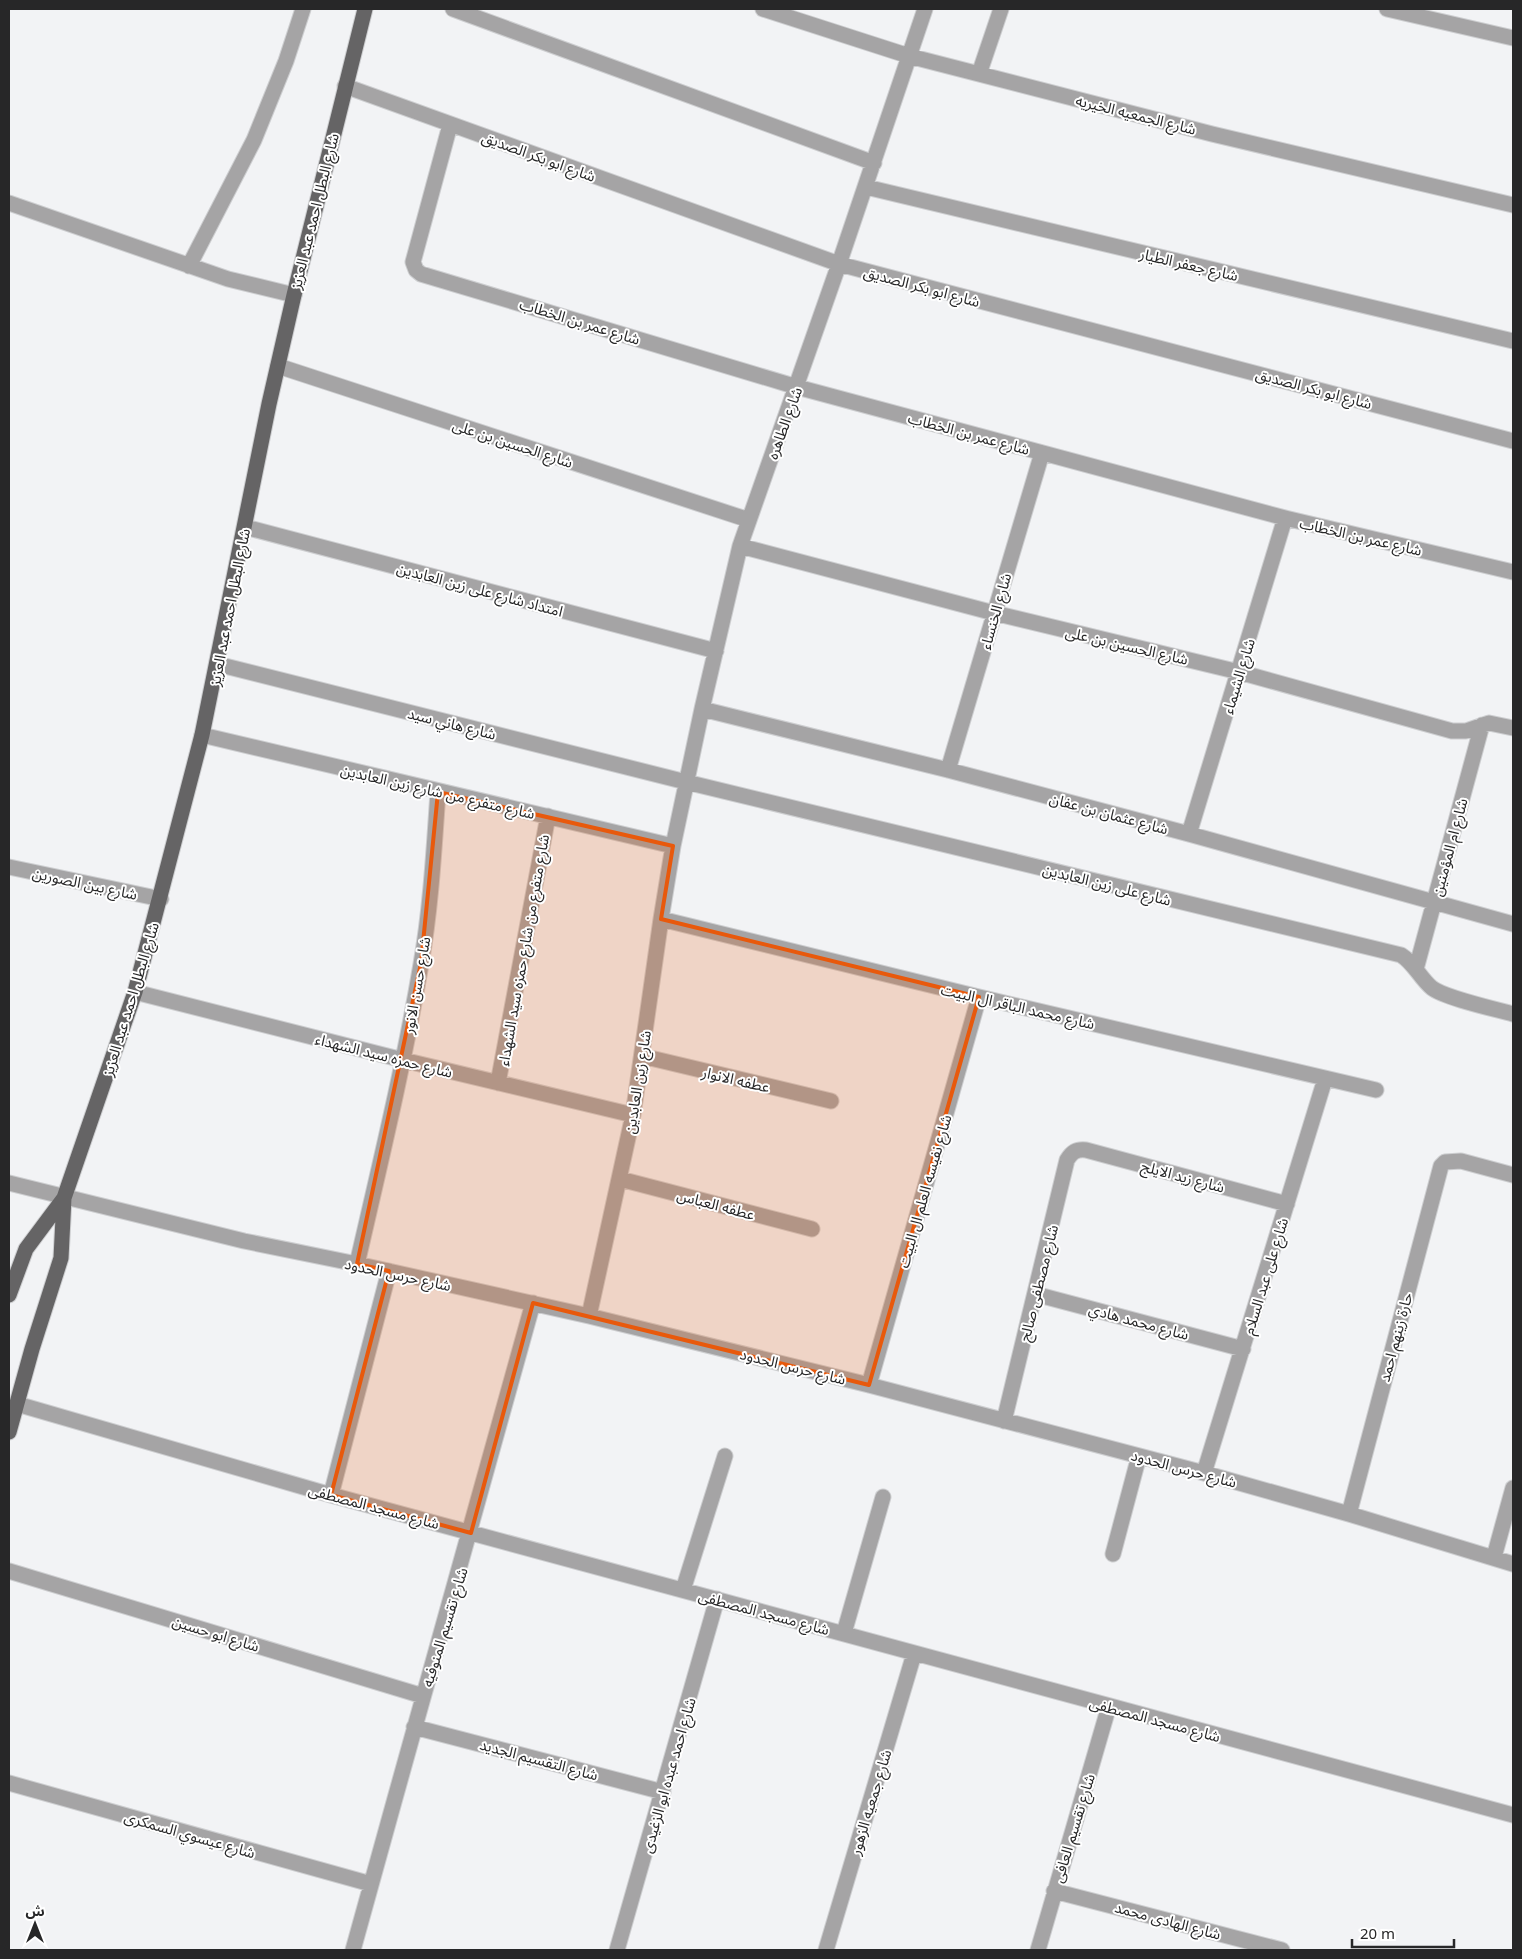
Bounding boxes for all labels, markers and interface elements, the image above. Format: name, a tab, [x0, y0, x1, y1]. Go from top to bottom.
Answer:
street label: شارع الجمعيه الخيريه	[1073, 89, 1198, 142]
street label: شارع ابو بكر الصديق	[478, 126, 599, 189]
street label: شارع البطل احمد عبد العزيز	[285, 131, 346, 293]
street label: شارع جعفر الطيار	[1136, 243, 1241, 288]
street label: شارع ابو بكر الصديق	[861, 261, 983, 314]
street label: شارع عمر بن الخطاب	[516, 293, 643, 352]
street label: شارع ابو بكر الصديق	[1253, 363, 1375, 416]
street label: شارع الطاهره	[762, 384, 809, 463]
street label: شارع عمر بن الخطاب	[905, 407, 1032, 462]
street label: شارع الحسين بن على	[449, 414, 576, 475]
street label: شارع عمر بن الخطاب	[1297, 512, 1424, 563]
street label: شارع البطل احمد عبد العزيز	[204, 526, 257, 689]
street label: امتداد شارع على زين العابدين	[394, 557, 565, 624]
street label: شارع الخنساء	[975, 570, 1018, 652]
street label: شارع الحسين بن على	[1063, 621, 1191, 672]
street label: شارع الشيماء	[1217, 635, 1262, 717]
street label: شارع هاني سيد	[405, 702, 499, 747]
street label: شارع متفرع من شارع زين العابدين	[338, 759, 537, 826]
street label: شارع عثمان بن عفان	[1047, 788, 1171, 841]
street label: شارع ام المؤمنين	[1426, 796, 1475, 899]
street label: شارع متفرع من شارع حمزه سيد الشهداء	[493, 832, 556, 1068]
street label: شارع على زين العابدين	[1040, 858, 1173, 913]
street label: شارع بين الصورين	[30, 862, 140, 907]
street label: شارع البطل احمد عبد العزيز	[97, 919, 166, 1080]
street label: شارع حسن الانور	[397, 935, 437, 1037]
street label: شارع محمد الباقر ال البيت	[939, 979, 1097, 1036]
street label: شارع حمزه سيد الشهداء	[313, 1028, 455, 1085]
street label: شارع زين العابدين	[619, 1029, 658, 1136]
street label: عطفه الانوار	[699, 1061, 772, 1097]
street label: شارع نفيسه العلم ال البيت	[893, 1112, 958, 1271]
street label: شارع زيد الايلج	[1138, 1155, 1227, 1200]
street label: عطفه العباس	[675, 1184, 758, 1224]
street label: شارع على عبد السلام	[1238, 1215, 1295, 1338]
street label: شارع مصطفى صالح	[1014, 1222, 1065, 1344]
street label: شارع حرس الحدود	[342, 1253, 453, 1298]
street label: حارة زينهم احمد	[1373, 1290, 1419, 1384]
street label: شارع محمد هادي	[1086, 1298, 1191, 1347]
street label: شارع حرس الحدود	[737, 1343, 848, 1392]
street label: شارع حرس الحدود	[1128, 1444, 1239, 1495]
street label: شارع مسجد المصطفى	[306, 1479, 442, 1536]
street label: شارع تقسيم المنوفيه	[416, 1565, 475, 1690]
street label: شارع مسجد المصطفى	[696, 1585, 832, 1642]
street label: شارع ابو حسين	[169, 1610, 262, 1659]
street label: شارع مسجد المصطفى	[1087, 1692, 1223, 1749]
street label: شارع احمد عبده ابو الزغيدى	[636, 1695, 703, 1856]
street label: شارع التقسيم الجديد	[477, 1734, 601, 1787]
street label: شارع جمعيه الزهور	[844, 1747, 898, 1859]
street label: شارع تقسيم العافى	[1047, 1771, 1102, 1886]
street label: شارع عيسوي السمكرى	[121, 1806, 258, 1865]
street label: شارع الهادى محمد	[1112, 1896, 1224, 1947]
north arrow	[10, 1899, 60, 1949]
text: ش	[25, 1901, 45, 1920]
scale bar	[1352, 1916, 1454, 1948]
text: 20 m	[1360, 1923, 1395, 1943]

